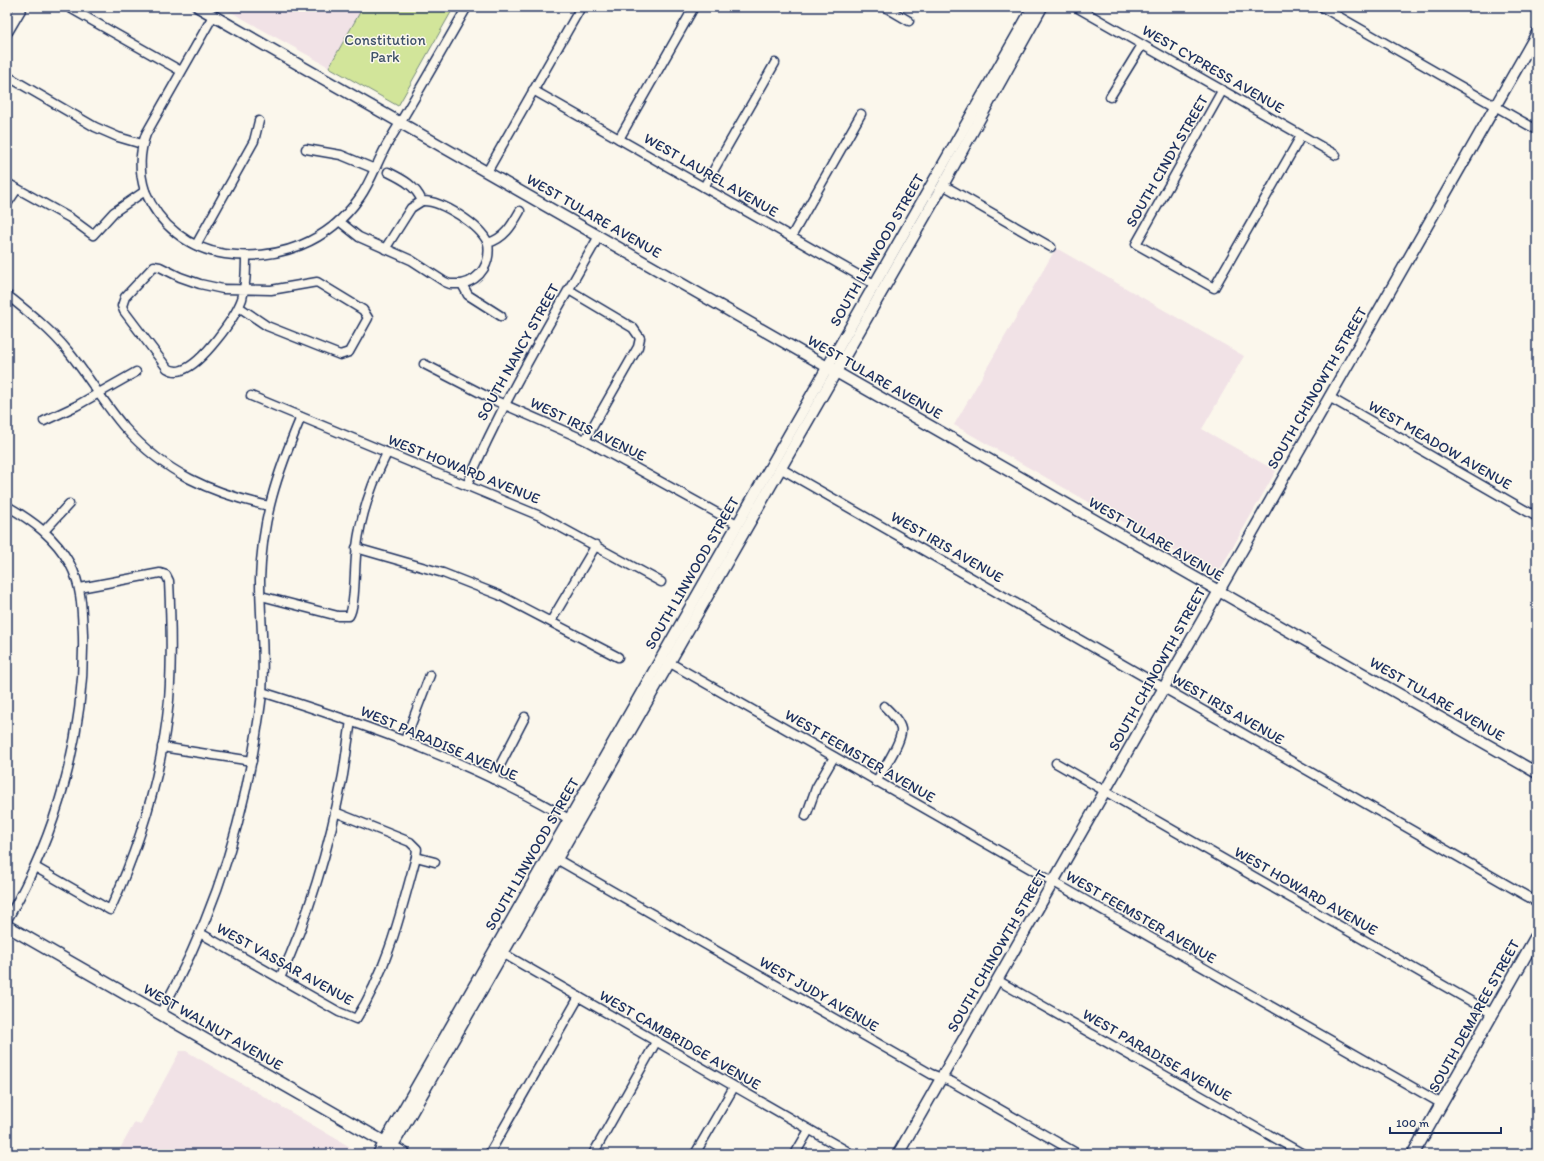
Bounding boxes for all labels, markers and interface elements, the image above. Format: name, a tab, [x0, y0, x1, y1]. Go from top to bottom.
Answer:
street label: WEST CYPRESS AVENUE	[1139, 21, 1287, 117]
park label: Constitution Park	[344, 31, 426, 66]
street label: SOUTH CINDY STREET	[1122, 91, 1212, 230]
street label: WEST LAUREL AVENUE	[641, 129, 781, 221]
street label: WEST TULARE AVENUE	[523, 170, 665, 262]
street label: SOUTH LINWOOD STREET	[826, 170, 928, 330]
street label: SOUTH NANCY STREET	[473, 280, 563, 424]
street label: SOUTH CHINOWTH STREET	[1263, 303, 1371, 472]
street label: WEST TULARE AVENUE	[804, 331, 946, 423]
street label: WEST IRIS AVENUE	[527, 393, 649, 465]
street label: WEST MEADOW AVENUE	[1365, 396, 1515, 494]
street label: WEST HOWARD AVENUE	[385, 430, 543, 508]
street label: SOUTH LINWOOD STREET	[641, 493, 743, 653]
street label: WEST TULARE AVENUE	[1085, 493, 1227, 585]
street label: WEST IRIS AVENUE	[888, 507, 1006, 587]
street label: SOUTH CHINOWTH STREET	[1105, 584, 1210, 754]
street label: WEST TULARE AVENUE	[1366, 653, 1508, 745]
street label: WEST IRIS AVENUE	[1169, 669, 1287, 749]
street label: WEST PARADISE AVENUE	[358, 702, 520, 784]
street label: WEST FEEMSTER AVENUE	[782, 705, 938, 807]
street label: SOUTH LINWOOD STREET	[481, 774, 583, 934]
street label: WEST HOWARD AVENUE	[1231, 843, 1381, 939]
street label: SOUTH CHINOWTH STREET	[943, 866, 1051, 1035]
street label: WEST FEEMSTER AVENUE	[1063, 866, 1219, 968]
street label: WEST VASSAR AVENUE	[213, 919, 357, 1009]
street label: SOUTH DEMAREE STREET	[1424, 936, 1524, 1096]
street label: WEST JUDY AVENUE	[756, 952, 882, 1036]
street label: WEST WALNUT AVENUE	[140, 980, 286, 1074]
street label: WEST CAMBRIDGE AVENUE	[596, 986, 764, 1094]
street label: WEST PARADISE AVENUE	[1079, 1005, 1235, 1105]
scale bar	[1390, 1109, 1501, 1135]
text: 100 m	[1396, 1116, 1429, 1130]

